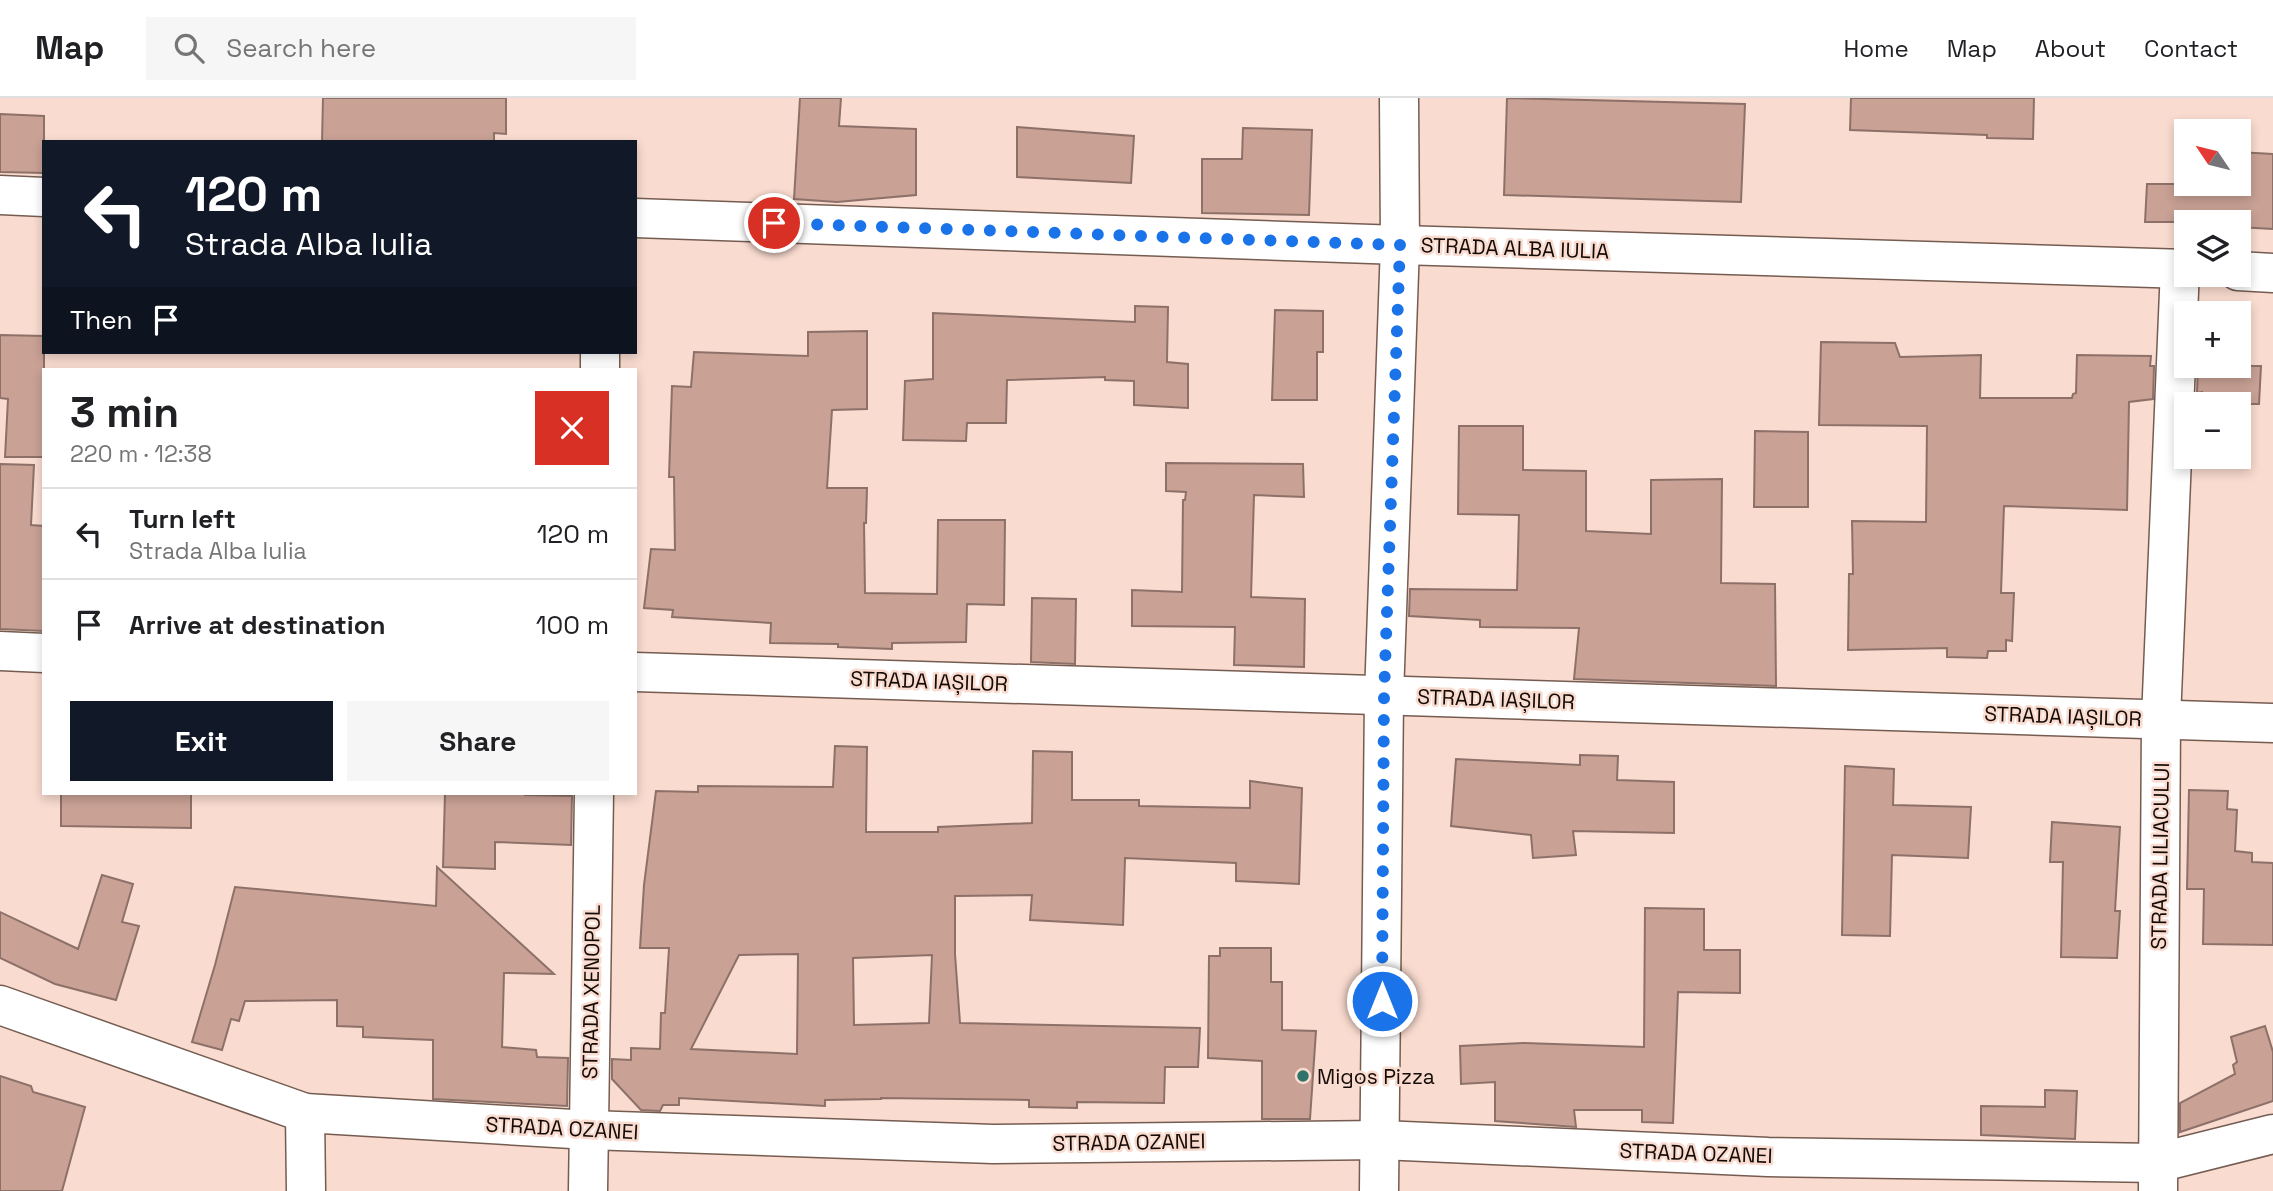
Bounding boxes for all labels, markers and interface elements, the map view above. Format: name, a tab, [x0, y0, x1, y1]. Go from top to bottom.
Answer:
search box	[146, 17, 636, 80]
text: Map	[35, 27, 104, 69]
icon: search	[170, 29, 208, 67]
text: Search here	[226, 31, 376, 65]
text: Home	[1843, 33, 1909, 64]
text: Map	[1947, 33, 1997, 64]
text: About	[2035, 33, 2106, 64]
text: Contact	[2144, 33, 2238, 64]
north arrow	[2174, 119, 2250, 196]
map controls	[2174, 119, 2251, 469]
text: 120 m	[185, 163, 322, 225]
icon: left	[70, 168, 161, 259]
pin	[744, 193, 804, 253]
icon: arrive	[755, 204, 793, 242]
button: layers	[2174, 210, 2251, 287]
text: Strada Alba Iulia	[185, 224, 432, 264]
street label: STRADA ALBA IULIA	[1420, 231, 1610, 265]
icon: arrive	[147, 301, 185, 339]
button: +	[2174, 301, 2251, 378]
text: Then	[70, 303, 133, 337]
text: 3 min	[70, 386, 179, 439]
button: close	[535, 391, 609, 465]
button: −	[2174, 392, 2251, 469]
text: 220 m · 12:38	[70, 439, 212, 469]
text: Turn left	[129, 502, 236, 536]
icon: left	[70, 515, 108, 553]
text: 120 m	[537, 517, 609, 551]
text: Strada Alba Iulia	[129, 536, 307, 566]
icon: arrive	[70, 606, 108, 644]
text: Arrive at destination	[129, 608, 386, 642]
text: 100 m	[536, 608, 609, 642]
street label: STRADA IAȘILOR	[850, 665, 1008, 697]
street label: STRADA IAȘILOR	[1417, 683, 1575, 715]
street label: STRADA IAȘILOR	[1984, 700, 2142, 732]
button: Exit	[70, 701, 333, 781]
button: Share	[347, 701, 609, 781]
street label: STRADA LILIACULUI	[2145, 762, 2175, 950]
street label: STRADA XENOPOL	[576, 905, 606, 1079]
position arrow	[1345, 964, 1419, 1038]
place label: Migos Pizza	[1317, 1063, 1435, 1090]
marker: Migos Pizza	[1295, 1068, 1311, 1084]
street label: STRADA OZANEI	[485, 1111, 639, 1145]
street label: STRADA OZANEI	[1052, 1127, 1206, 1157]
street label: STRADA OZANEI	[1619, 1137, 1773, 1169]

